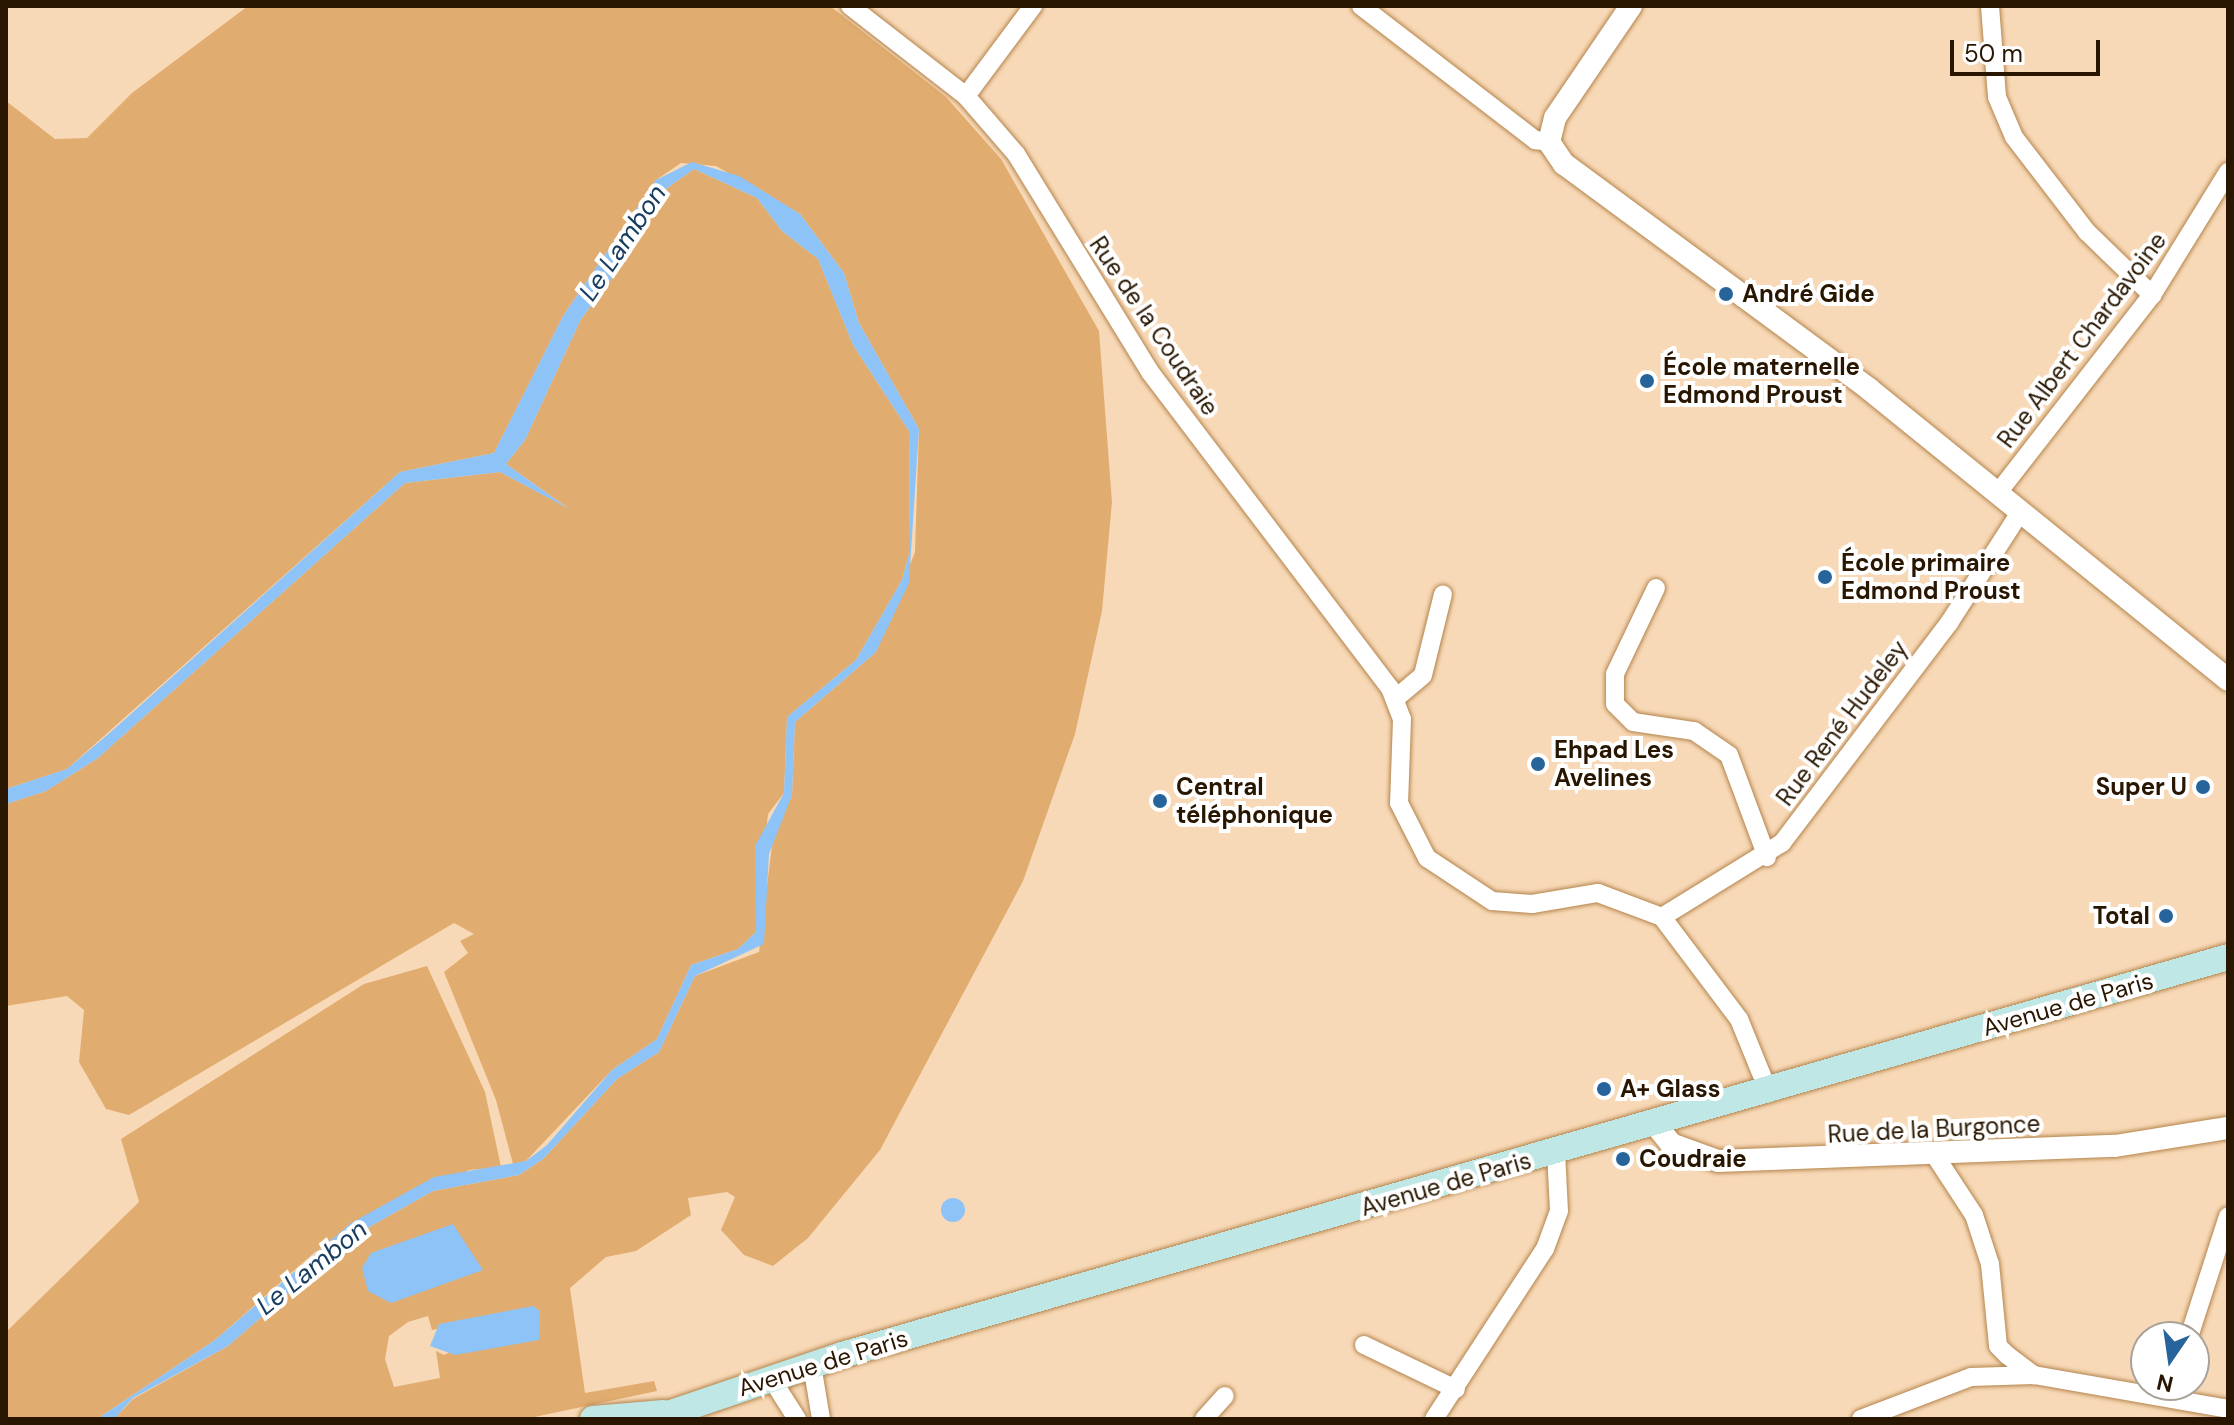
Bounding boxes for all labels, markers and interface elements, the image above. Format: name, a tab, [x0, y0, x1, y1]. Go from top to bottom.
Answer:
scale bar	[1954, 24, 2104, 74]
text: 50 m	[1964, 38, 2023, 69]
water label: Le Lambon	[573, 179, 673, 307]
street label: Rue Albert Chardavoine	[1992, 227, 2172, 453]
street label: Rue de la Coudraie	[1084, 231, 1224, 421]
place label: André Gide	[1742, 280, 1875, 308]
marker: André Gide	[1717, 285, 1735, 303]
place label: École maternelle Edmond Proust	[1663, 353, 1860, 409]
marker: École maternelle Edmond Proust	[1638, 372, 1656, 390]
place label: École primaire Edmond Proust	[1841, 549, 2021, 605]
marker: École primaire Edmond Proust	[1816, 568, 1834, 586]
street label: Rue René Hudeley	[1770, 635, 1914, 811]
place label: Ehpad Les Avelines	[1554, 736, 1674, 792]
marker: Ehpad Les Avelines	[1529, 755, 1547, 773]
place label: Central téléphonique	[1176, 773, 1333, 829]
place label: Super U	[2096, 773, 2187, 801]
marker: Super U	[2194, 778, 2212, 796]
marker: Central téléphonique	[1151, 792, 1169, 810]
place label: Total	[2093, 902, 2150, 930]
marker: Total	[2157, 907, 2175, 925]
street label: Avenue de Paris	[1979, 966, 2157, 1042]
place label: A+ Glass	[1620, 1075, 1721, 1103]
marker: A+ Glass	[1595, 1080, 1613, 1098]
street label: Rue de la Burgonce	[1827, 1109, 2041, 1149]
place label: Coudraie	[1639, 1145, 1747, 1173]
street label: Avenue de Paris	[1357, 1146, 1535, 1222]
marker: Coudraie	[1614, 1150, 1632, 1168]
water label: Le Lambon	[251, 1214, 373, 1322]
north arrow	[2130, 1321, 2210, 1401]
street label: Avenue de Paris	[735, 1323, 911, 1403]
text: N	[2154, 1367, 2176, 1399]

